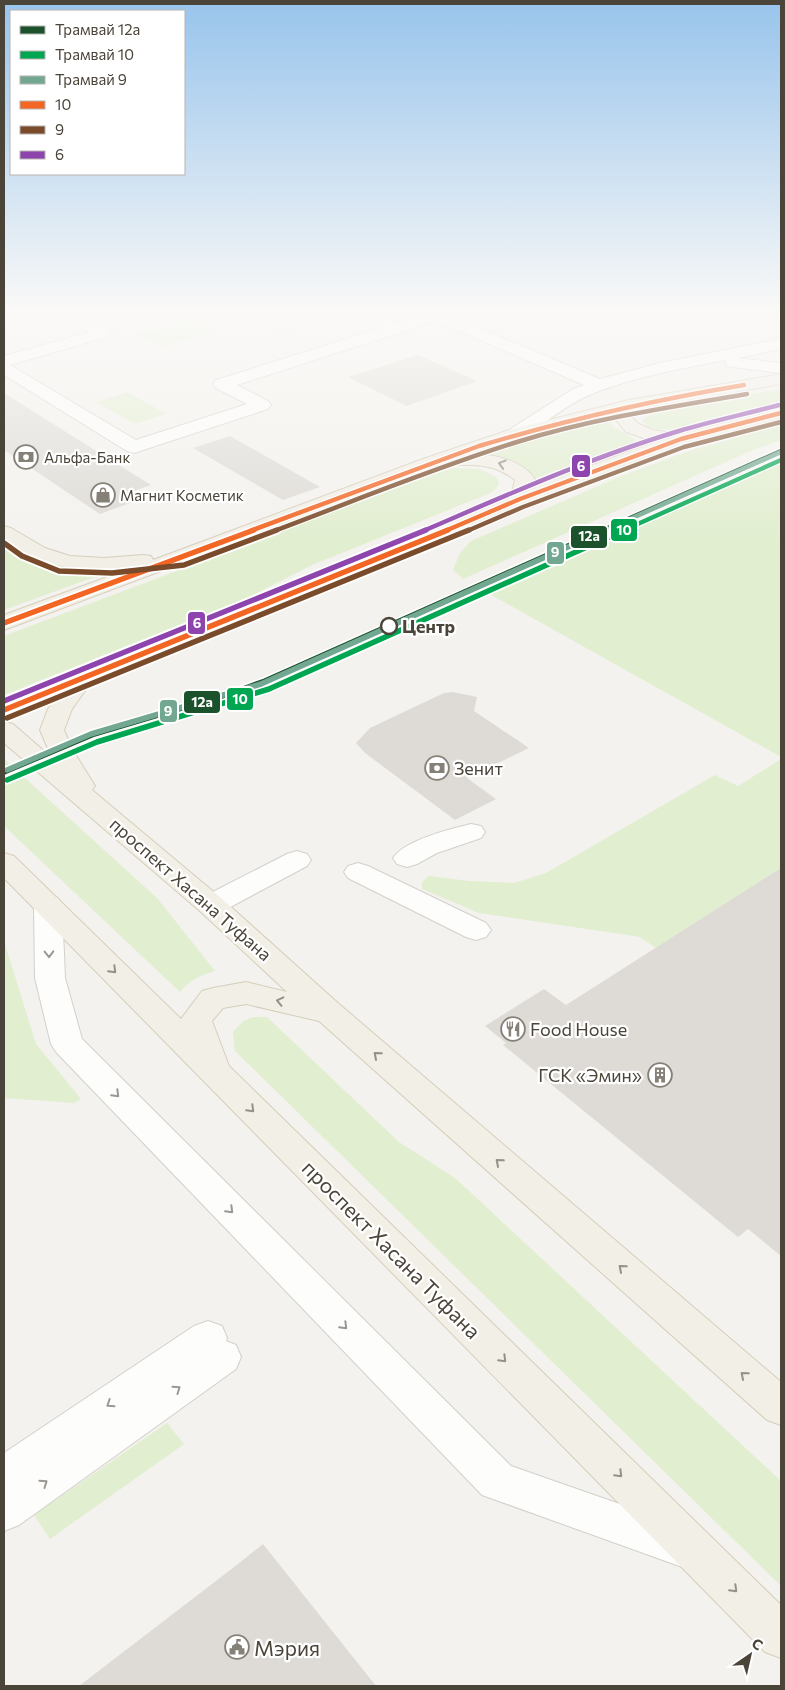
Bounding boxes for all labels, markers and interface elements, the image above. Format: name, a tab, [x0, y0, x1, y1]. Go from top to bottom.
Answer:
legend	[10, 10, 185, 175]
text: Трамвай 12а	[55, 20, 140, 38]
text: Трамвай 10	[55, 45, 134, 63]
text: Трамвай 9	[55, 70, 127, 88]
text: 10	[55, 95, 71, 113]
text: 9	[55, 120, 64, 138]
text: 6	[55, 145, 64, 163]
bank icon: Альфа-Банк	[13, 444, 39, 470]
place label: Альфа-Банк	[44, 448, 130, 466]
line badge: 6	[571, 454, 591, 478]
text: 6	[577, 457, 586, 474]
one-way arrow	[498, 460, 506, 470]
shop icon: Магнит Косметик	[90, 482, 116, 508]
place label: Магнит Косметик	[120, 486, 244, 504]
line badge: 10	[610, 518, 638, 542]
text: 10	[616, 521, 632, 538]
line badge: 12а	[570, 525, 608, 549]
text: 12а	[578, 527, 600, 544]
line badge: 9	[546, 541, 565, 565]
text: 9	[551, 543, 560, 560]
line badge: 6	[187, 611, 206, 635]
text: 6	[193, 614, 202, 631]
place label: Центр	[402, 615, 455, 637]
marker: Центр	[380, 617, 398, 635]
line badge: 10	[226, 687, 254, 711]
line badge: 12а	[183, 690, 221, 714]
text: 10	[232, 690, 248, 707]
text: 12а	[191, 693, 213, 710]
line badge: 9	[159, 699, 178, 723]
text: 9	[164, 702, 173, 719]
bank icon: Зенит	[424, 755, 450, 781]
place label: Зенит	[454, 757, 503, 779]
street label: проспект Хасана Туфана	[106, 813, 276, 965]
one-way arrow	[44, 950, 55, 958]
one-way arrow	[107, 964, 116, 973]
one-way arrow	[276, 996, 285, 1007]
restaurant icon: Food House	[500, 1016, 526, 1042]
place label: Food House	[530, 1018, 627, 1040]
one-way arrow	[374, 1052, 383, 1061]
building icon: ГСК «Эмин»	[647, 1062, 673, 1088]
place label: ГСК «Эмин»	[538, 1064, 642, 1086]
one-way arrow	[110, 1089, 119, 1098]
one-way arrow	[246, 1103, 255, 1112]
street label: проспект Хасана Туфана	[298, 1155, 486, 1343]
one-way arrow	[496, 1158, 505, 1167]
one-way arrow	[224, 1204, 233, 1213]
one-way arrow	[619, 1266, 628, 1274]
one-way arrow	[338, 1320, 347, 1329]
one-way arrow	[498, 1354, 507, 1363]
one-way arrow	[741, 1372, 750, 1381]
one-way arrow	[171, 1386, 181, 1395]
one-way arrow	[106, 1398, 116, 1407]
one-way arrow	[613, 1468, 622, 1477]
one-way arrow	[38, 1480, 47, 1489]
one-way arrow	[728, 1583, 737, 1592]
north arrow	[725, 1630, 775, 1680]
public building icon: Мэрия	[224, 1634, 250, 1660]
text: С	[749, 1634, 766, 1654]
place label: Мэрия	[254, 1635, 320, 1660]

